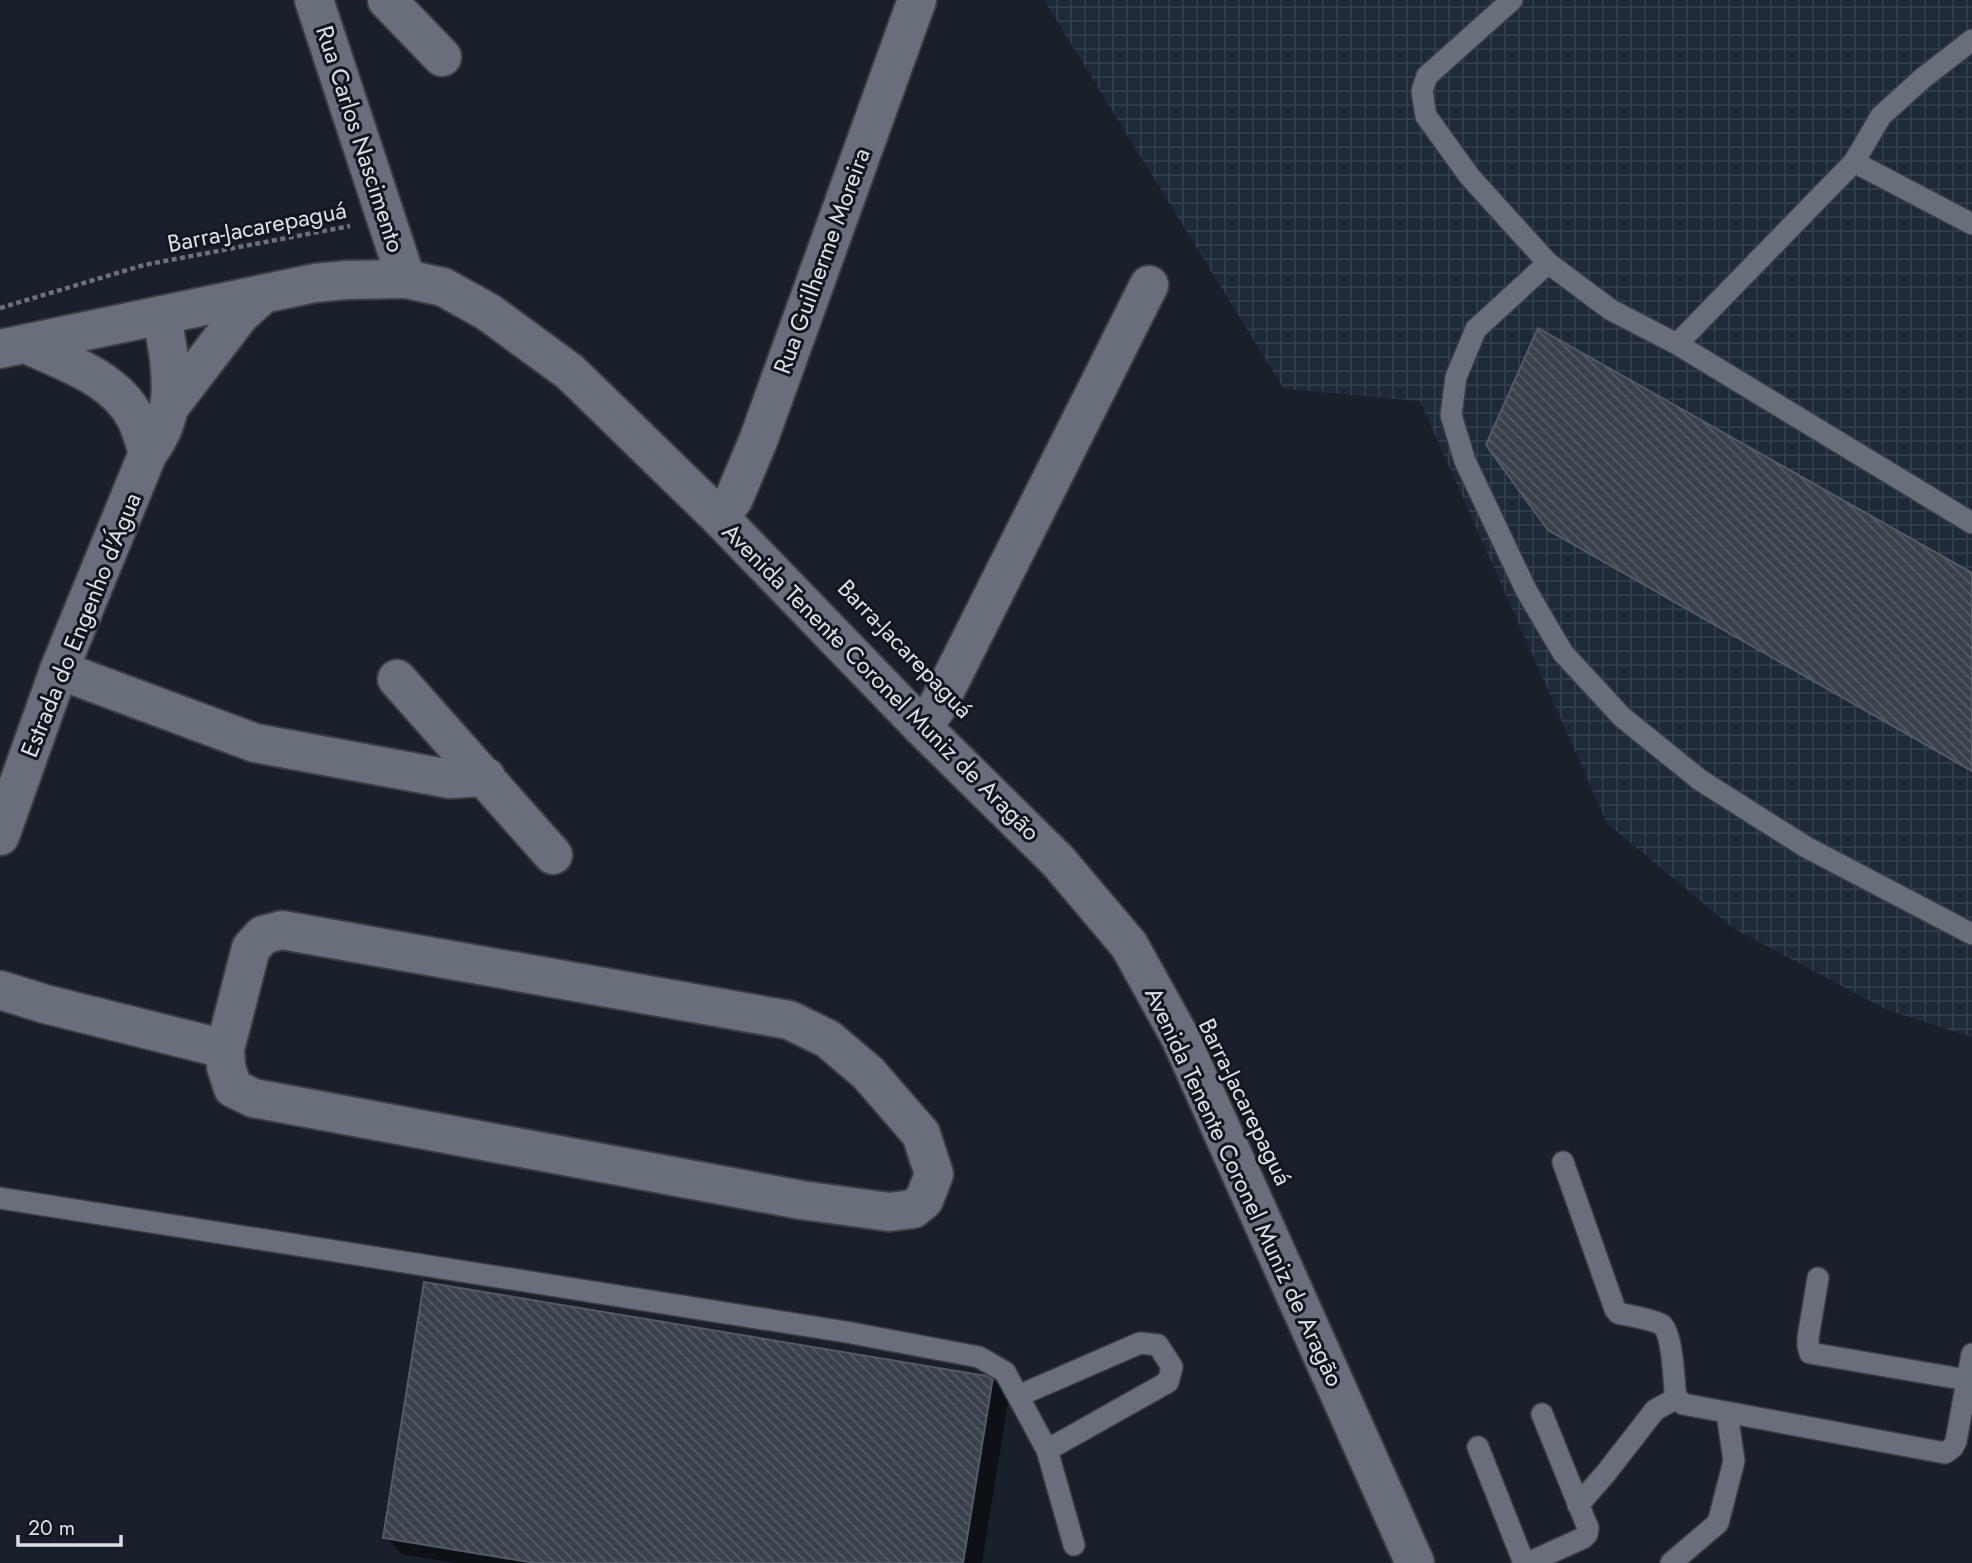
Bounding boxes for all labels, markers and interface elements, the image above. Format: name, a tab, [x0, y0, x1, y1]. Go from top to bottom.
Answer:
street label: Rua Carlos Nascimento	[307, 21, 414, 257]
street label: Rua Guilherme Moreira	[764, 143, 879, 379]
street label: Barra-Jacarepaguá	[164, 192, 349, 261]
street label: Estrada do Engenho d'Água	[11, 487, 150, 762]
street label: Avenida Tenente Coronel Muniz de Aragão	[714, 515, 1048, 849]
street label: Barra-Jacarepaguá	[830, 571, 981, 726]
street label: Avenida Tenente Coronel Muniz de Aragão	[1136, 981, 1353, 1392]
street label: Barra-Jacarepaguá	[1190, 1012, 1301, 1191]
scale bar	[18, 1504, 121, 1548]
text: 20 m	[28, 1513, 75, 1543]

